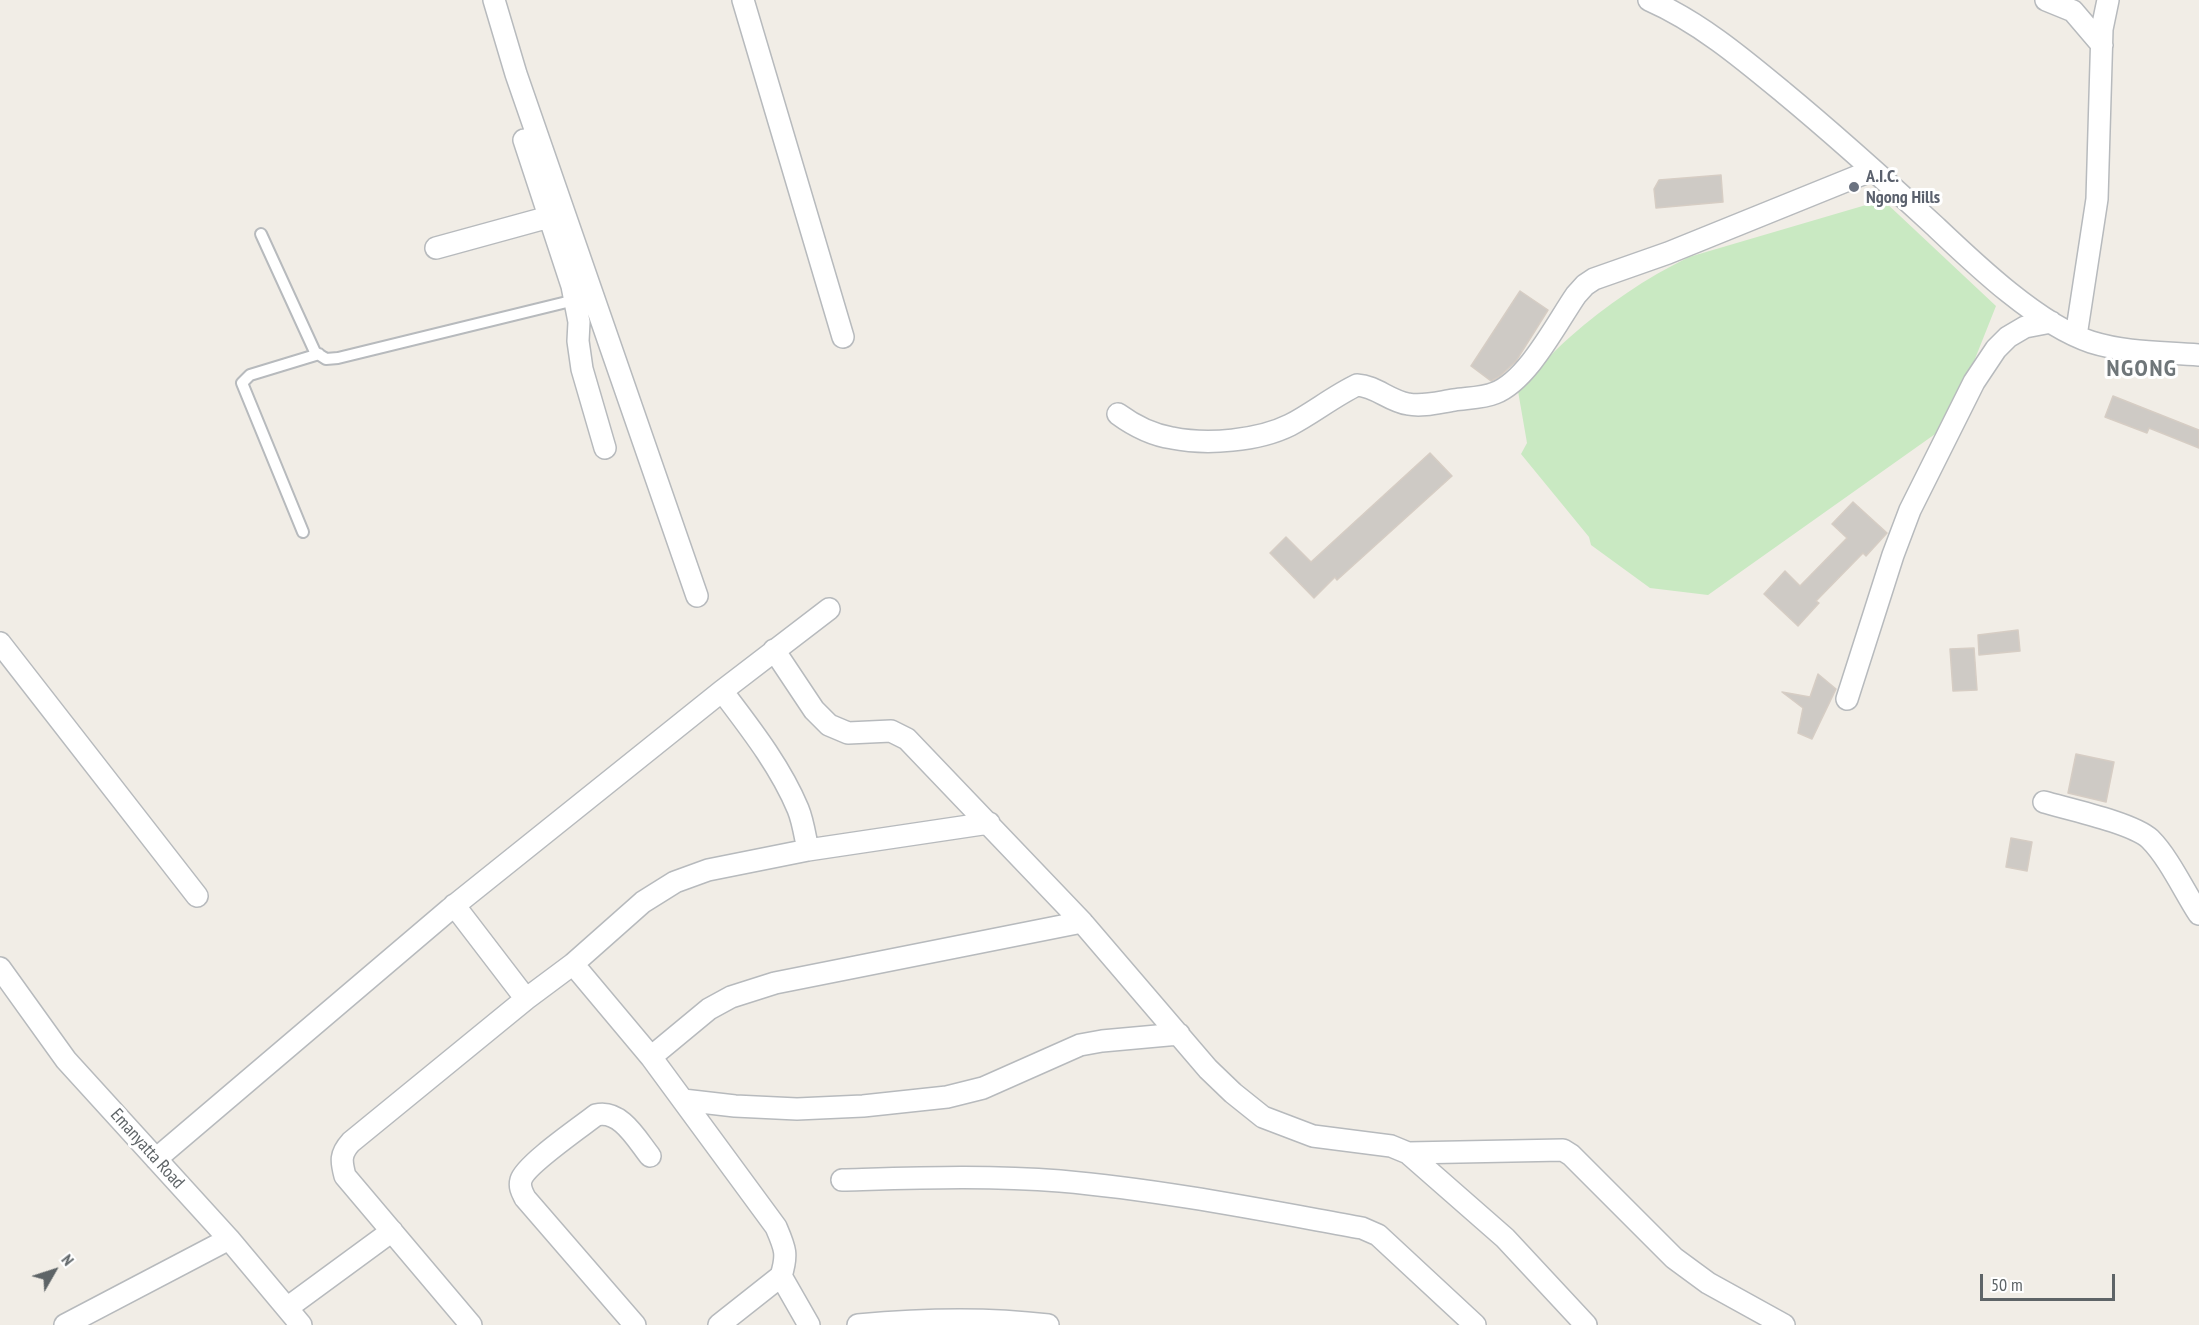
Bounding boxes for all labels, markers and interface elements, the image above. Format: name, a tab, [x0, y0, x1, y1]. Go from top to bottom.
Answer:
place label: A.I.C. Ngong Hills	[1866, 166, 1940, 208]
marker: A.I.C. Ngong Hills	[1847, 180, 1861, 194]
district label: NGONG	[2107, 355, 2177, 383]
street label: Emanyatta Road	[105, 1105, 189, 1193]
north arrow	[24, 1241, 84, 1301]
text: N	[57, 1250, 78, 1269]
scale bar	[1983, 1262, 2118, 1300]
text: 50 m	[1991, 1273, 2023, 1296]

